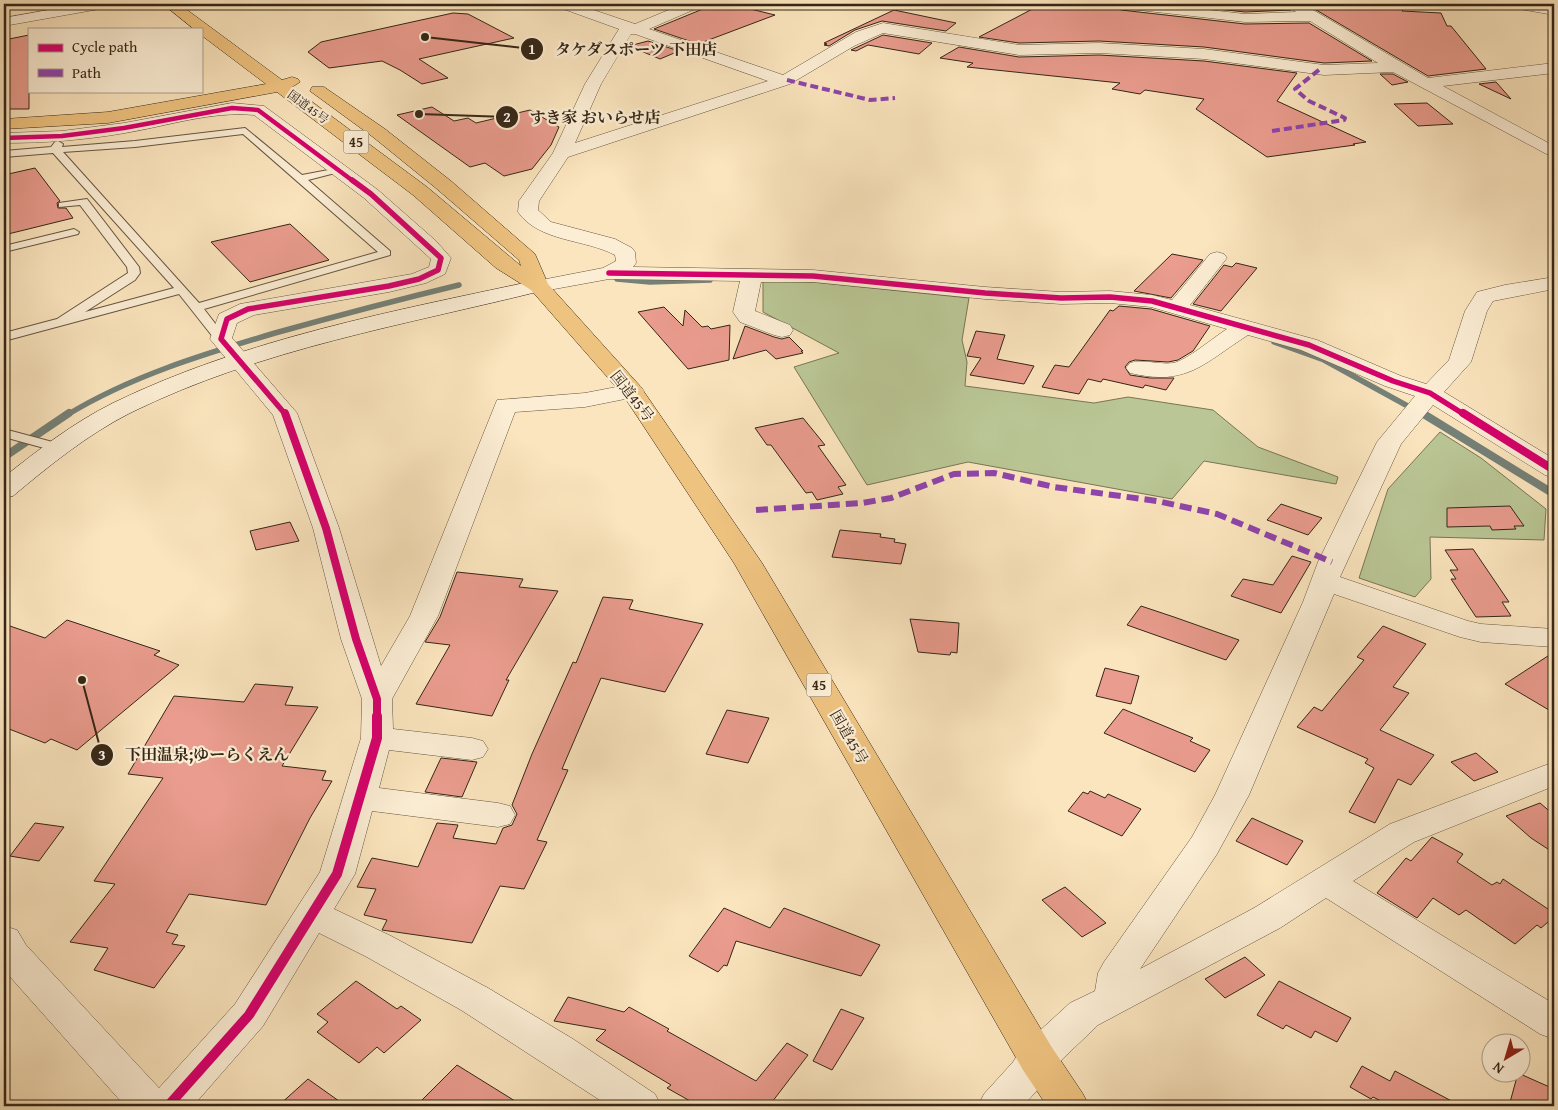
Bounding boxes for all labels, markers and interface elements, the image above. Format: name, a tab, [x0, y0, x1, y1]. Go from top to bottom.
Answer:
legend	[28, 28, 202, 92]
callout: タケダスポーツ 下田店	[520, 34, 728, 65]
text: Cycle path	[72, 36, 138, 57]
text: タケダスポーツ 下田店	[555, 37, 717, 61]
text: 1	[528, 38, 536, 59]
text: Path	[72, 62, 101, 83]
street label: 国道45号	[284, 86, 333, 127]
callout: すき家 おいらせ店	[494, 102, 671, 133]
text: すき家 おいらせ店	[529, 105, 661, 129]
text: 2	[503, 106, 511, 127]
road number: 45	[344, 130, 368, 154]
street label: 国道45号	[606, 366, 659, 426]
road number: 45	[806, 674, 832, 696]
street label: 国道45号	[825, 706, 873, 768]
callout: 下田温泉;ゆーらくえん	[90, 739, 299, 770]
text: 下田温泉;ゆーらくえん	[125, 742, 289, 766]
text: 3	[98, 744, 106, 765]
north arrow	[1480, 1032, 1530, 1082]
text: N	[1488, 1057, 1508, 1079]

